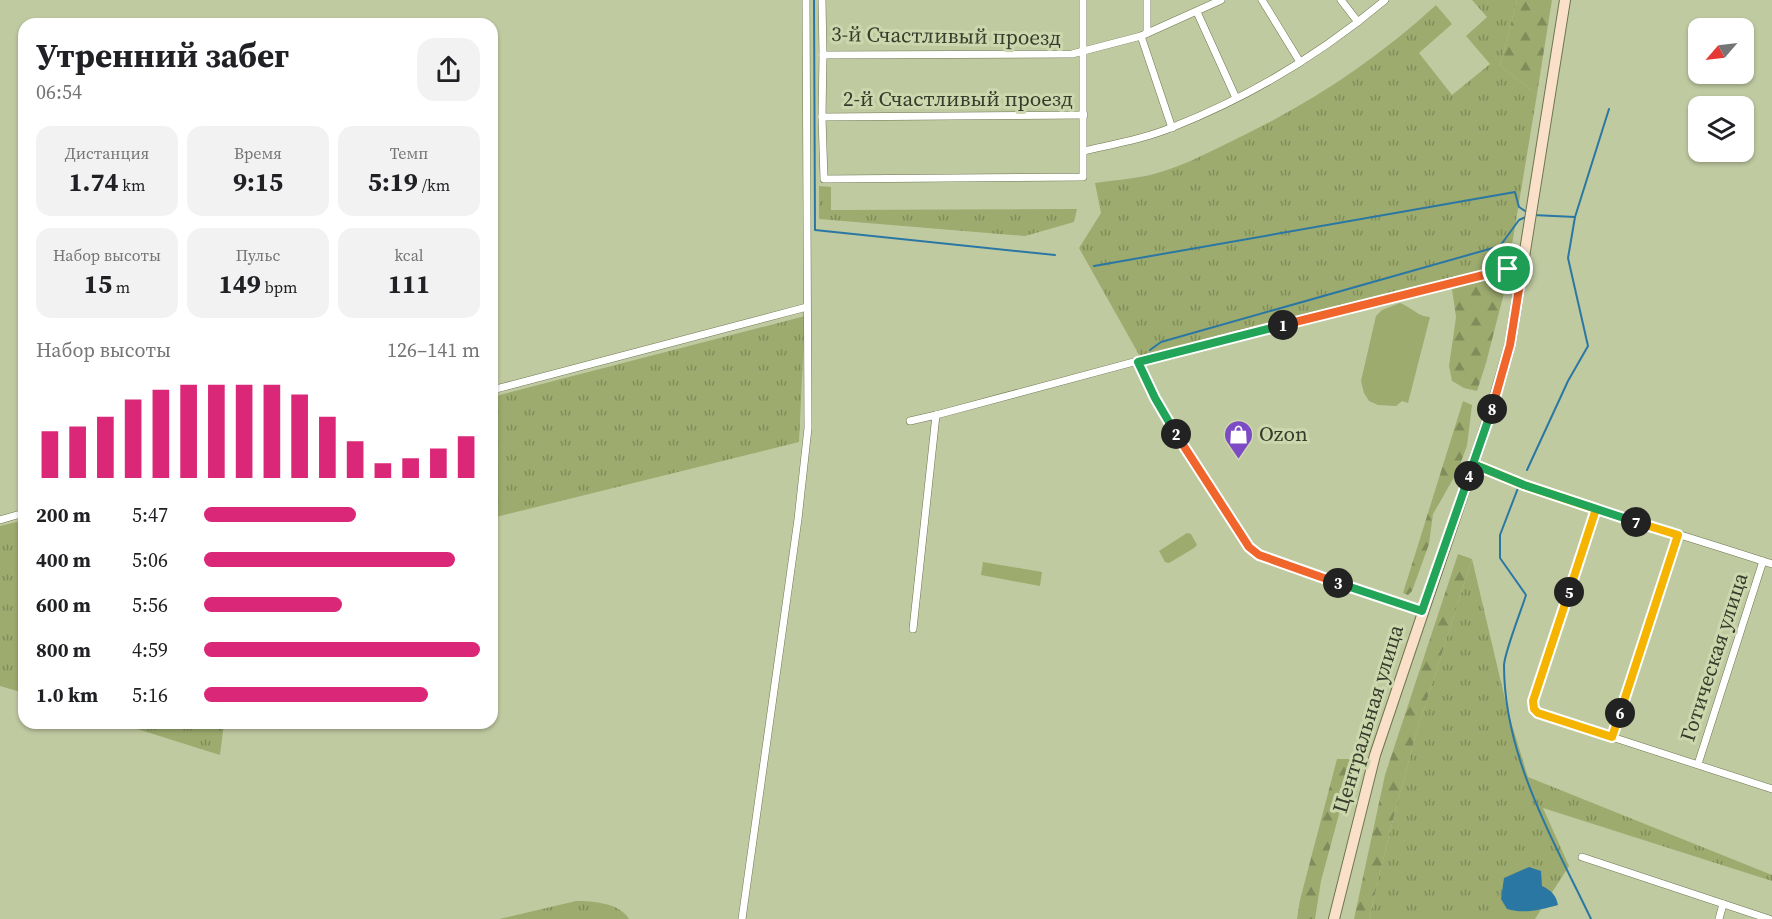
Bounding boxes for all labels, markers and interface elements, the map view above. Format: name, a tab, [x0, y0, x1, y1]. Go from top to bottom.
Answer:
north arrow	[1688, 18, 1754, 84]
map controls	[1688, 18, 1754, 162]
street label: 3-й Счастливый проезд	[831, 19, 1061, 52]
text: Утренний забег	[36, 33, 289, 78]
button: share	[417, 38, 480, 101]
text: 06:54	[36, 78, 82, 106]
street label: 2-й Счастливый проезд	[843, 84, 1073, 113]
button: layers	[1688, 96, 1754, 162]
text: Дистанция	[65, 142, 149, 164]
text: Время	[234, 142, 282, 164]
text: Темп	[390, 142, 428, 164]
text: 1.74	[69, 164, 119, 200]
text: 9:15	[233, 164, 283, 200]
text: 5:19	[368, 164, 418, 200]
text: km	[119, 174, 145, 196]
text: /km	[418, 174, 450, 196]
pin	[1482, 243, 1533, 294]
text: Набор высоты	[53, 244, 161, 266]
text: Пульс	[236, 244, 280, 266]
text: kcal	[394, 244, 424, 266]
icon: arrive	[1491, 252, 1524, 285]
text: 15	[84, 266, 112, 302]
text: 149	[219, 266, 261, 302]
text: 111	[388, 266, 430, 302]
text: m	[112, 276, 130, 298]
text: bpm	[261, 276, 297, 298]
pin: 1	[1268, 310, 1298, 340]
text: 1	[1279, 314, 1287, 336]
text: Набор высоты	[36, 336, 171, 364]
text: 126–141 m	[387, 336, 480, 364]
pin: 8	[1477, 394, 1507, 424]
text: 8	[1488, 398, 1496, 420]
shop icon: Ozon	[1222, 418, 1254, 460]
pin: 2	[1161, 419, 1191, 449]
place label: Ozon	[1259, 419, 1308, 448]
text: 2	[1172, 423, 1180, 445]
pin: 4	[1454, 461, 1484, 491]
text: 4	[1465, 465, 1473, 487]
text: 200 m	[36, 501, 91, 529]
text: 5:47	[132, 501, 168, 529]
pin: 7	[1621, 507, 1651, 537]
text: 7	[1632, 511, 1640, 533]
text: 400 m	[36, 546, 91, 574]
text: 5:06	[132, 546, 168, 574]
pin: 3	[1323, 568, 1353, 598]
street label: Готическая улица	[1673, 568, 1755, 745]
text: 3	[1334, 572, 1342, 594]
pin: 5	[1554, 577, 1584, 607]
text: 5	[1565, 581, 1573, 603]
text: 600 m	[36, 591, 91, 619]
text: 5:56	[132, 591, 168, 619]
street label: Центральная улица	[1325, 621, 1410, 817]
text: 800 m	[36, 636, 91, 664]
text: 4:59	[132, 636, 168, 664]
text: 1.0 km	[36, 681, 98, 709]
text: 5:16	[132, 681, 168, 709]
pin: 6	[1605, 698, 1635, 728]
text: 6	[1616, 702, 1624, 724]

